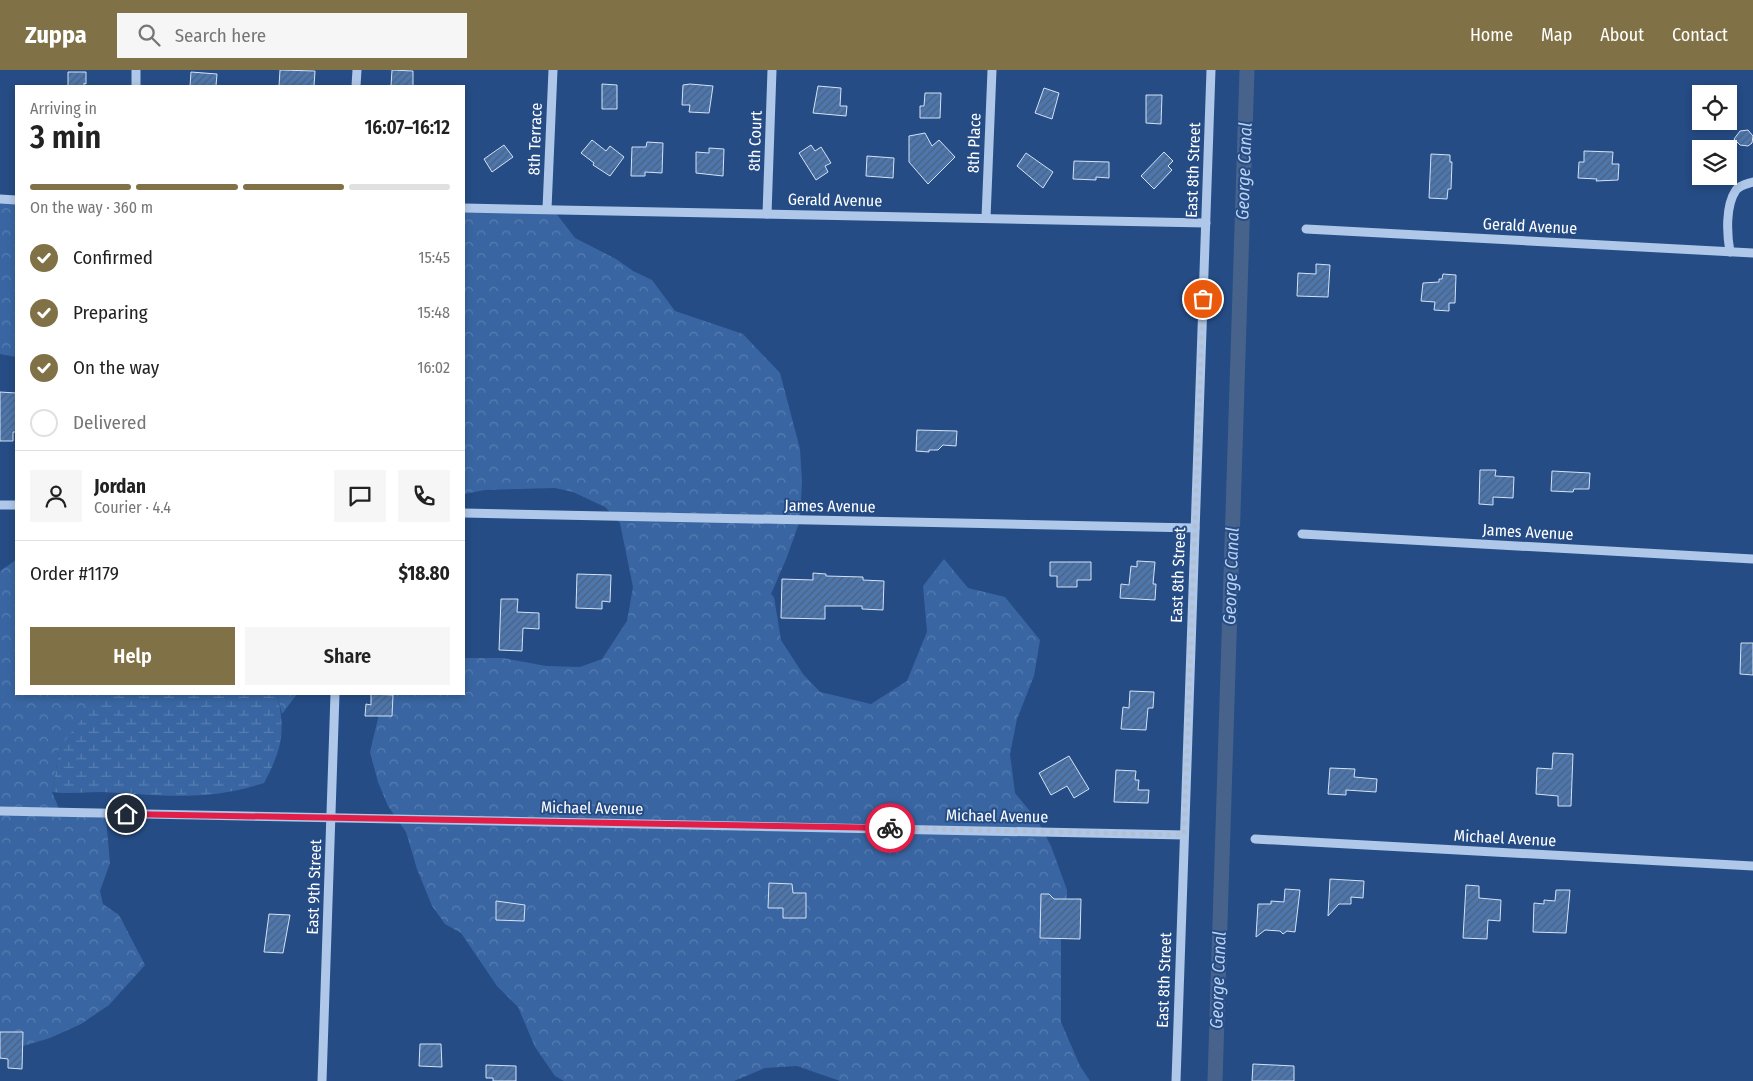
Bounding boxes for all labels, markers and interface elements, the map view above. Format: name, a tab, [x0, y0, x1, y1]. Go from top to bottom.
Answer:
search box	[117, 13, 467, 58]
text: Zuppa	[25, 21, 87, 49]
icon: search	[135, 21, 163, 49]
text: Search here	[175, 24, 266, 47]
text: Home	[1470, 24, 1513, 46]
text: Map	[1541, 24, 1572, 46]
text: About	[1600, 24, 1644, 46]
text: Contact	[1672, 24, 1728, 46]
map controls	[1692, 85, 1737, 185]
button: locate	[1692, 85, 1737, 130]
text: Arriving in	[30, 99, 97, 118]
street label: 8th Terrace	[524, 102, 546, 176]
street label: 8th Court	[744, 110, 766, 172]
street label: 8th Place	[963, 113, 985, 173]
text: 16:07–16:12	[364, 116, 450, 139]
text: 3 min	[30, 118, 101, 156]
street label: East 8th Street	[1182, 121, 1204, 218]
water label: George Canal	[1231, 122, 1257, 220]
button: layers	[1692, 140, 1737, 185]
street label: Gerald Avenue	[788, 190, 882, 210]
text: On the way · 360 m	[30, 198, 153, 217]
street label: Gerald Avenue	[1482, 214, 1578, 238]
icon: check	[30, 244, 58, 272]
text: Confirmed	[73, 246, 153, 269]
text: 15:45	[418, 248, 450, 267]
pin	[1182, 278, 1224, 320]
icon: bag	[1189, 285, 1217, 313]
icon: check	[30, 299, 58, 327]
text: Preparing	[73, 301, 148, 324]
text: 15:48	[417, 303, 450, 322]
icon: check	[30, 354, 58, 382]
text: On the way	[73, 356, 159, 379]
text: 16:02	[417, 358, 450, 377]
text: Delivered	[73, 411, 147, 434]
button: person	[30, 470, 82, 522]
button: chat	[334, 470, 386, 522]
button: phone	[398, 470, 450, 522]
text: Jordan	[94, 475, 146, 498]
street label: James Avenue	[784, 496, 876, 516]
text: Courier · 4.4	[94, 498, 171, 517]
street label: James Avenue	[1482, 520, 1574, 544]
street label: East 8th Street	[1167, 526, 1189, 623]
water label: George Canal	[1218, 527, 1244, 625]
text: Order #1179	[30, 562, 119, 585]
text: $18.80	[398, 562, 450, 585]
button: Help	[30, 627, 235, 685]
button: Share	[245, 627, 450, 685]
pin	[105, 793, 147, 835]
street label: Michael Avenue	[541, 798, 644, 818]
icon: home	[112, 800, 140, 828]
courier	[865, 803, 915, 853]
street label: Michael Avenue	[946, 806, 1049, 826]
icon: bike	[876, 814, 904, 842]
street label: Michael Avenue	[1453, 826, 1557, 850]
street label: East 9th Street	[303, 838, 325, 935]
street label: East 8th Street	[1153, 931, 1175, 1028]
water label: George Canal	[1205, 931, 1231, 1029]

